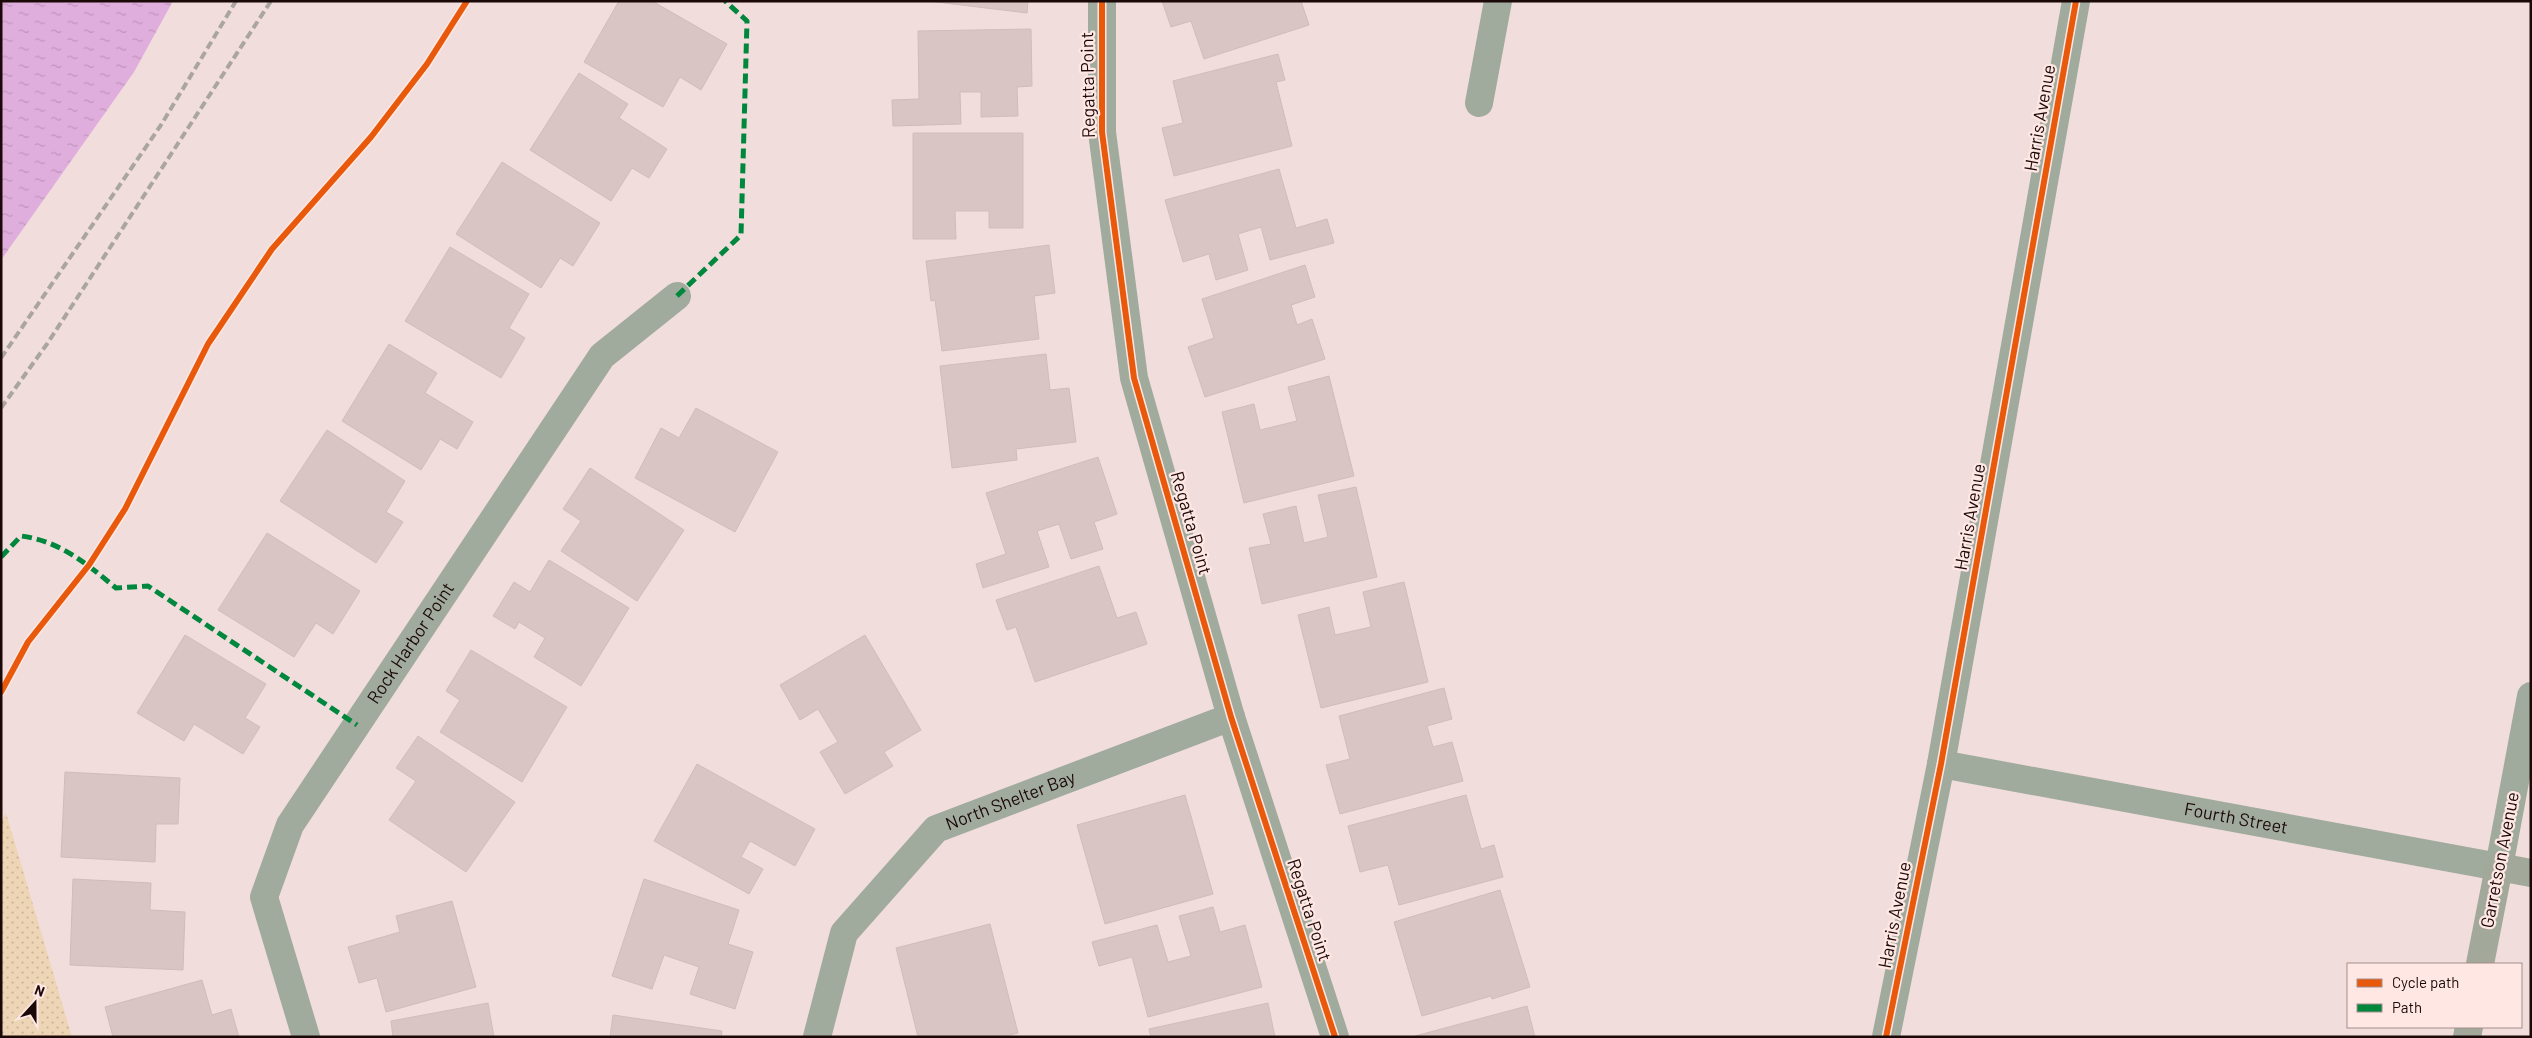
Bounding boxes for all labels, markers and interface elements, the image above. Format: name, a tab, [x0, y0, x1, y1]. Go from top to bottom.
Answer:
street label: Regatta Point	[1075, 32, 1099, 138]
street label: Harris Avenue	[2019, 63, 2059, 173]
street label: Harris Avenue	[1949, 462, 1989, 572]
street label: Regatta Point	[1167, 469, 1217, 577]
street label: Rock Harbor Point	[362, 578, 458, 708]
street label: North Shelter Bay	[942, 765, 1078, 834]
street label: Garretson Avenue	[2475, 790, 2523, 930]
street label: Fourth Street	[2183, 797, 2290, 838]
street label: Regatta Point	[1283, 856, 1337, 964]
street label: Harris Avenue	[1873, 860, 1915, 970]
legend	[2347, 963, 2522, 1028]
text: Cycle path	[2392, 973, 2459, 991]
north arrow	[10, 978, 60, 1028]
text: N	[32, 981, 47, 1000]
text: Path	[2392, 998, 2422, 1016]

